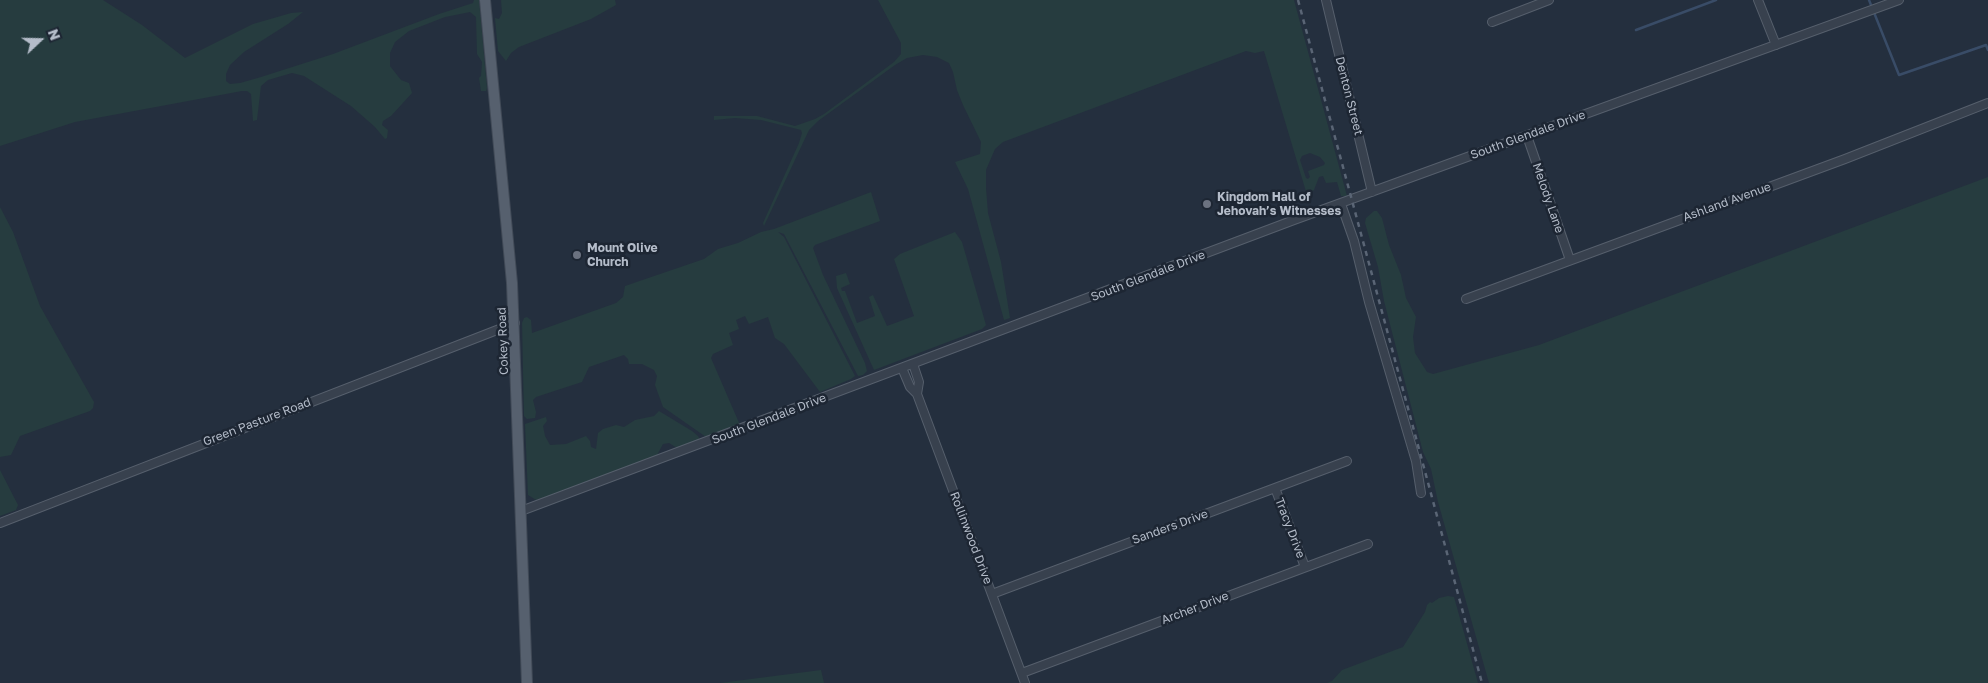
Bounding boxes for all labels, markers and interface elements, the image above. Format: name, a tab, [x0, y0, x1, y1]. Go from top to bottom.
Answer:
north arrow	[15, 15, 65, 65]
text: N	[45, 26, 64, 42]
street label: Denton Street	[1332, 55, 1366, 137]
street label: South Glendale Drive	[1468, 107, 1588, 163]
street label: Melody Lane	[1529, 161, 1567, 235]
street label: Ashland Avenue	[1681, 179, 1773, 225]
place label: Kingdom Hall of Jehovah’s Witnesses	[1217, 190, 1341, 218]
marker: Kingdom Hall of Jehovah’s Witnesses	[1201, 198, 1213, 210]
place label: Mount Olive Church	[587, 241, 658, 269]
street label: South Glendale Drive	[1089, 248, 1207, 304]
marker: Mount Olive Church	[571, 249, 583, 261]
street label: Cokey Road	[495, 307, 511, 375]
street label: South Glendale Drive	[710, 391, 828, 447]
street label: Green Pasture Road	[201, 395, 313, 449]
street label: Rollinwood Drive	[947, 490, 995, 586]
street label: Tracy Drive	[1272, 496, 1308, 560]
street label: Sanders Drive	[1130, 507, 1210, 547]
street label: Archer Drive	[1159, 589, 1231, 627]

